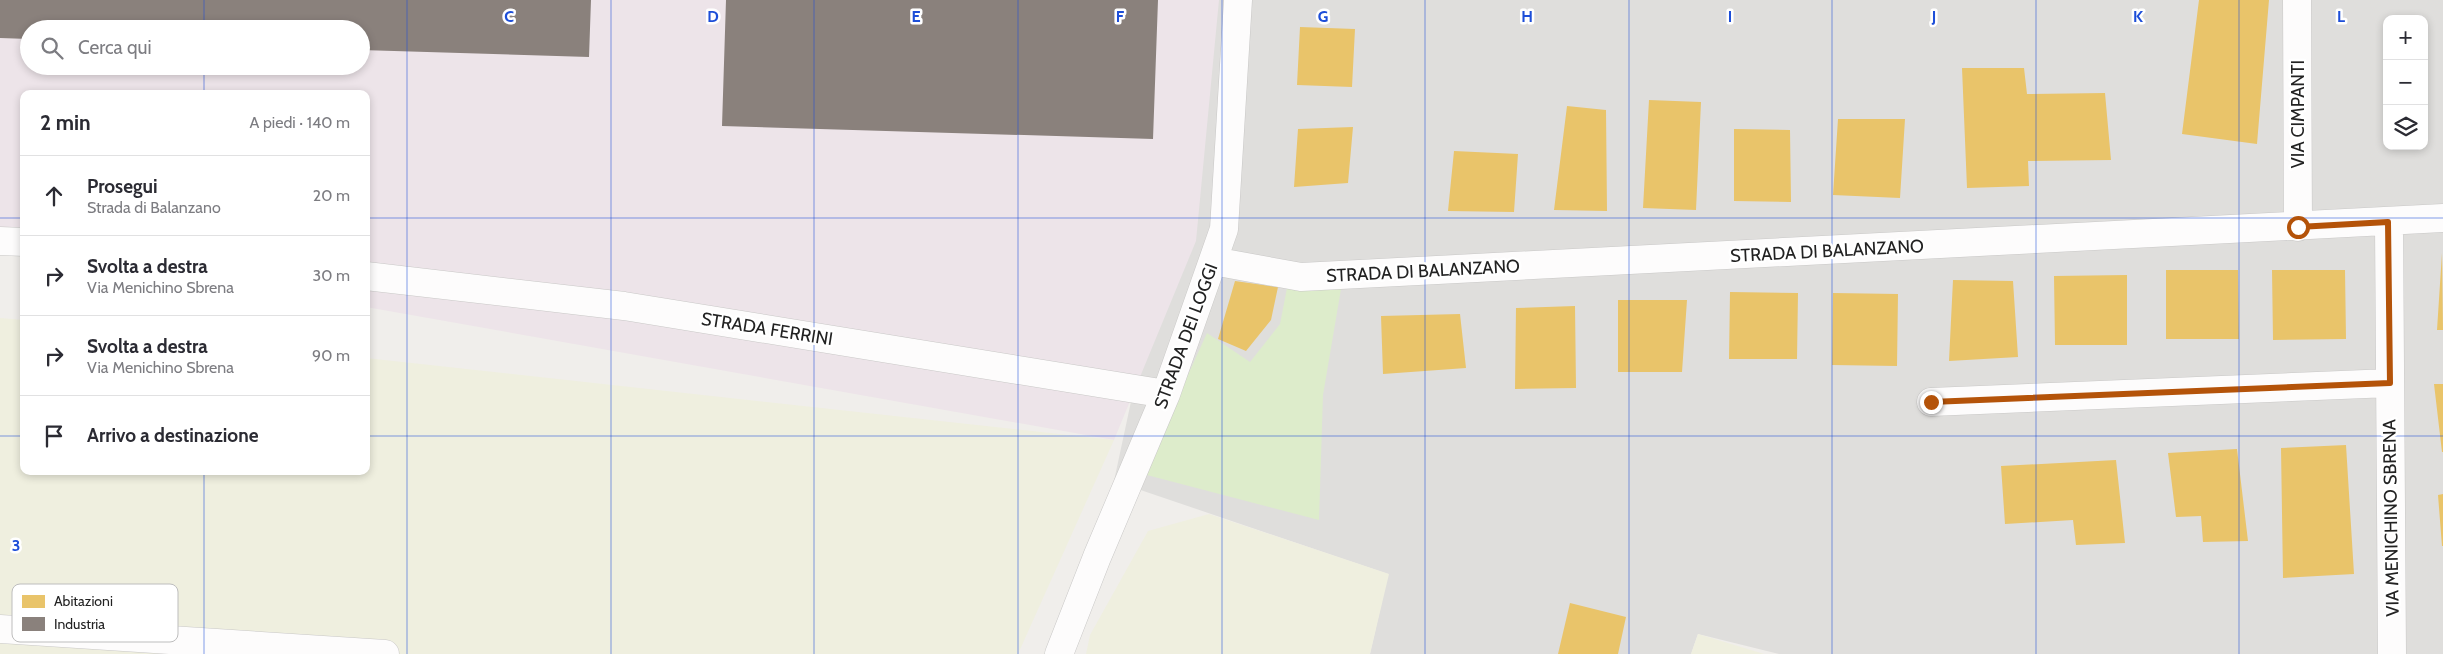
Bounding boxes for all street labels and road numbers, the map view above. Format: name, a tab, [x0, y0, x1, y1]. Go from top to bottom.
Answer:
street label: VIA CIMPANTI	[2287, 60, 2309, 168]
street label: STRADA DI BALANZANO	[1730, 235, 1925, 267]
street label: STRADA DI BALANZANO	[1326, 255, 1521, 287]
street label: STRADA DEI LOGGI	[1150, 260, 1222, 412]
street label: STRADA FERRINI	[700, 308, 834, 350]
street label: VIA MENICHINO SBRENA	[2378, 419, 2404, 617]

